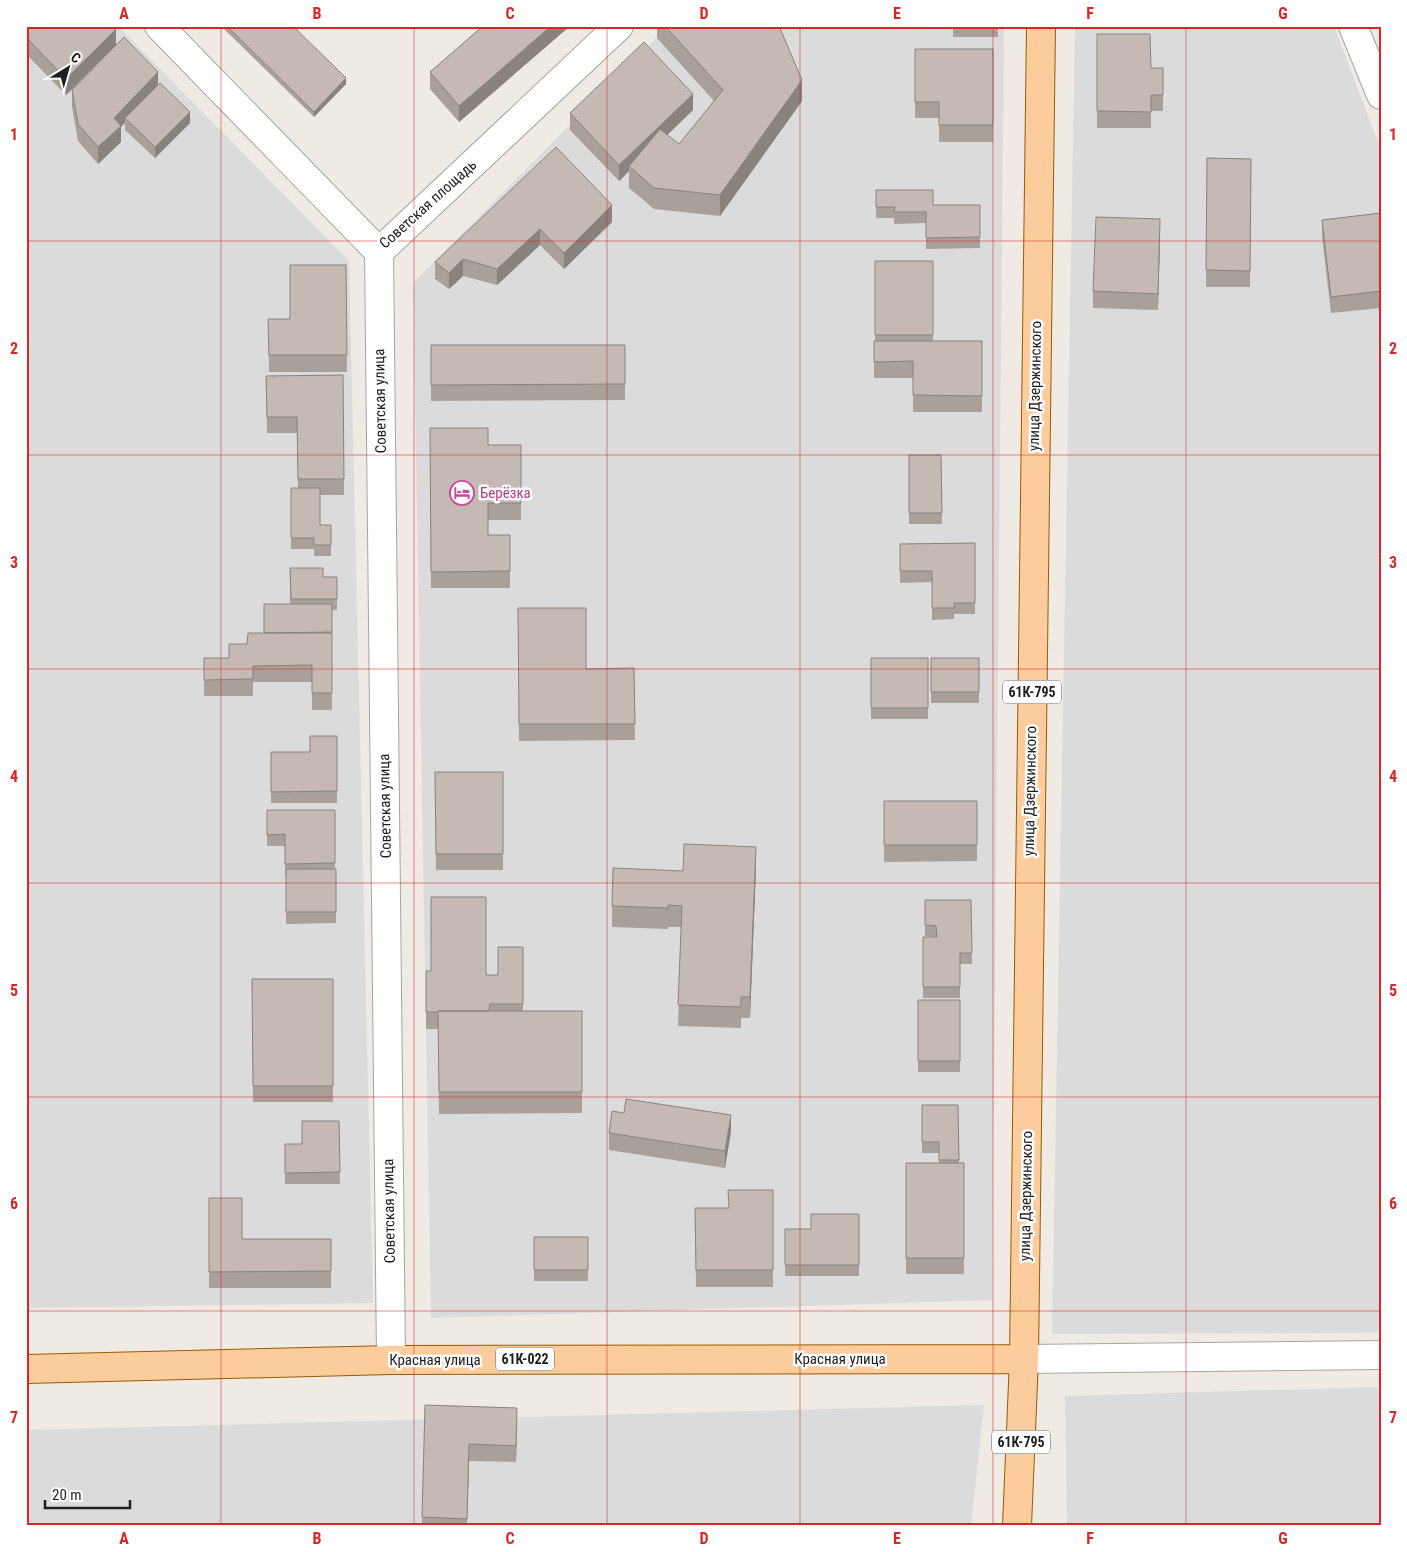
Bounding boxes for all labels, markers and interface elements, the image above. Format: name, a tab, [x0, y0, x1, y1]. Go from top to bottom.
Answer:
text: A	[119, 4, 129, 23]
text: B	[313, 4, 322, 23]
text: C	[505, 4, 515, 23]
text: D	[699, 4, 709, 23]
text: E	[893, 4, 901, 23]
text: F	[1086, 4, 1094, 23]
text: G	[1278, 4, 1288, 23]
north arrow	[42, 42, 92, 92]
text: С	[68, 49, 84, 66]
text: 1	[10, 125, 18, 144]
text: 1	[1389, 125, 1397, 144]
street label: Советская площадь	[376, 156, 480, 252]
street label: улица Дзержинского	[1025, 321, 1045, 451]
text: 2	[10, 339, 18, 358]
text: 2	[1389, 339, 1397, 358]
street label: Советская улица	[370, 349, 390, 453]
hotel icon: Берёзка	[449, 480, 475, 506]
place label: Берёзка	[480, 484, 531, 502]
text: 3	[10, 553, 18, 572]
text: 3	[1389, 553, 1397, 572]
road number: 61К-795	[1003, 680, 1061, 704]
street label: улица Дзержинского	[1020, 726, 1040, 856]
street label: Советская улица	[375, 754, 395, 858]
text: 4	[10, 767, 18, 786]
text: 4	[1389, 767, 1397, 786]
text: 5	[10, 981, 18, 1000]
text: 5	[1389, 981, 1397, 1000]
street label: улица Дзержинского	[1016, 1131, 1036, 1261]
street label: Советская улица	[379, 1159, 399, 1263]
text: 6	[10, 1194, 18, 1213]
text: 6	[1389, 1194, 1397, 1213]
road number: 61К-022	[496, 1348, 554, 1370]
street label: Красная улица	[794, 1350, 886, 1368]
street label: Красная улица	[389, 1351, 481, 1369]
text: 7	[10, 1408, 18, 1427]
text: 7	[1389, 1408, 1397, 1427]
road number: 61К-795	[992, 1430, 1050, 1454]
scale bar	[45, 1477, 130, 1509]
text: 20 m	[52, 1486, 82, 1504]
text: A	[119, 1529, 129, 1548]
text: B	[313, 1529, 322, 1548]
text: C	[505, 1529, 515, 1548]
text: D	[699, 1529, 709, 1548]
text: E	[893, 1529, 901, 1548]
text: F	[1086, 1529, 1094, 1548]
text: G	[1278, 1529, 1288, 1548]

